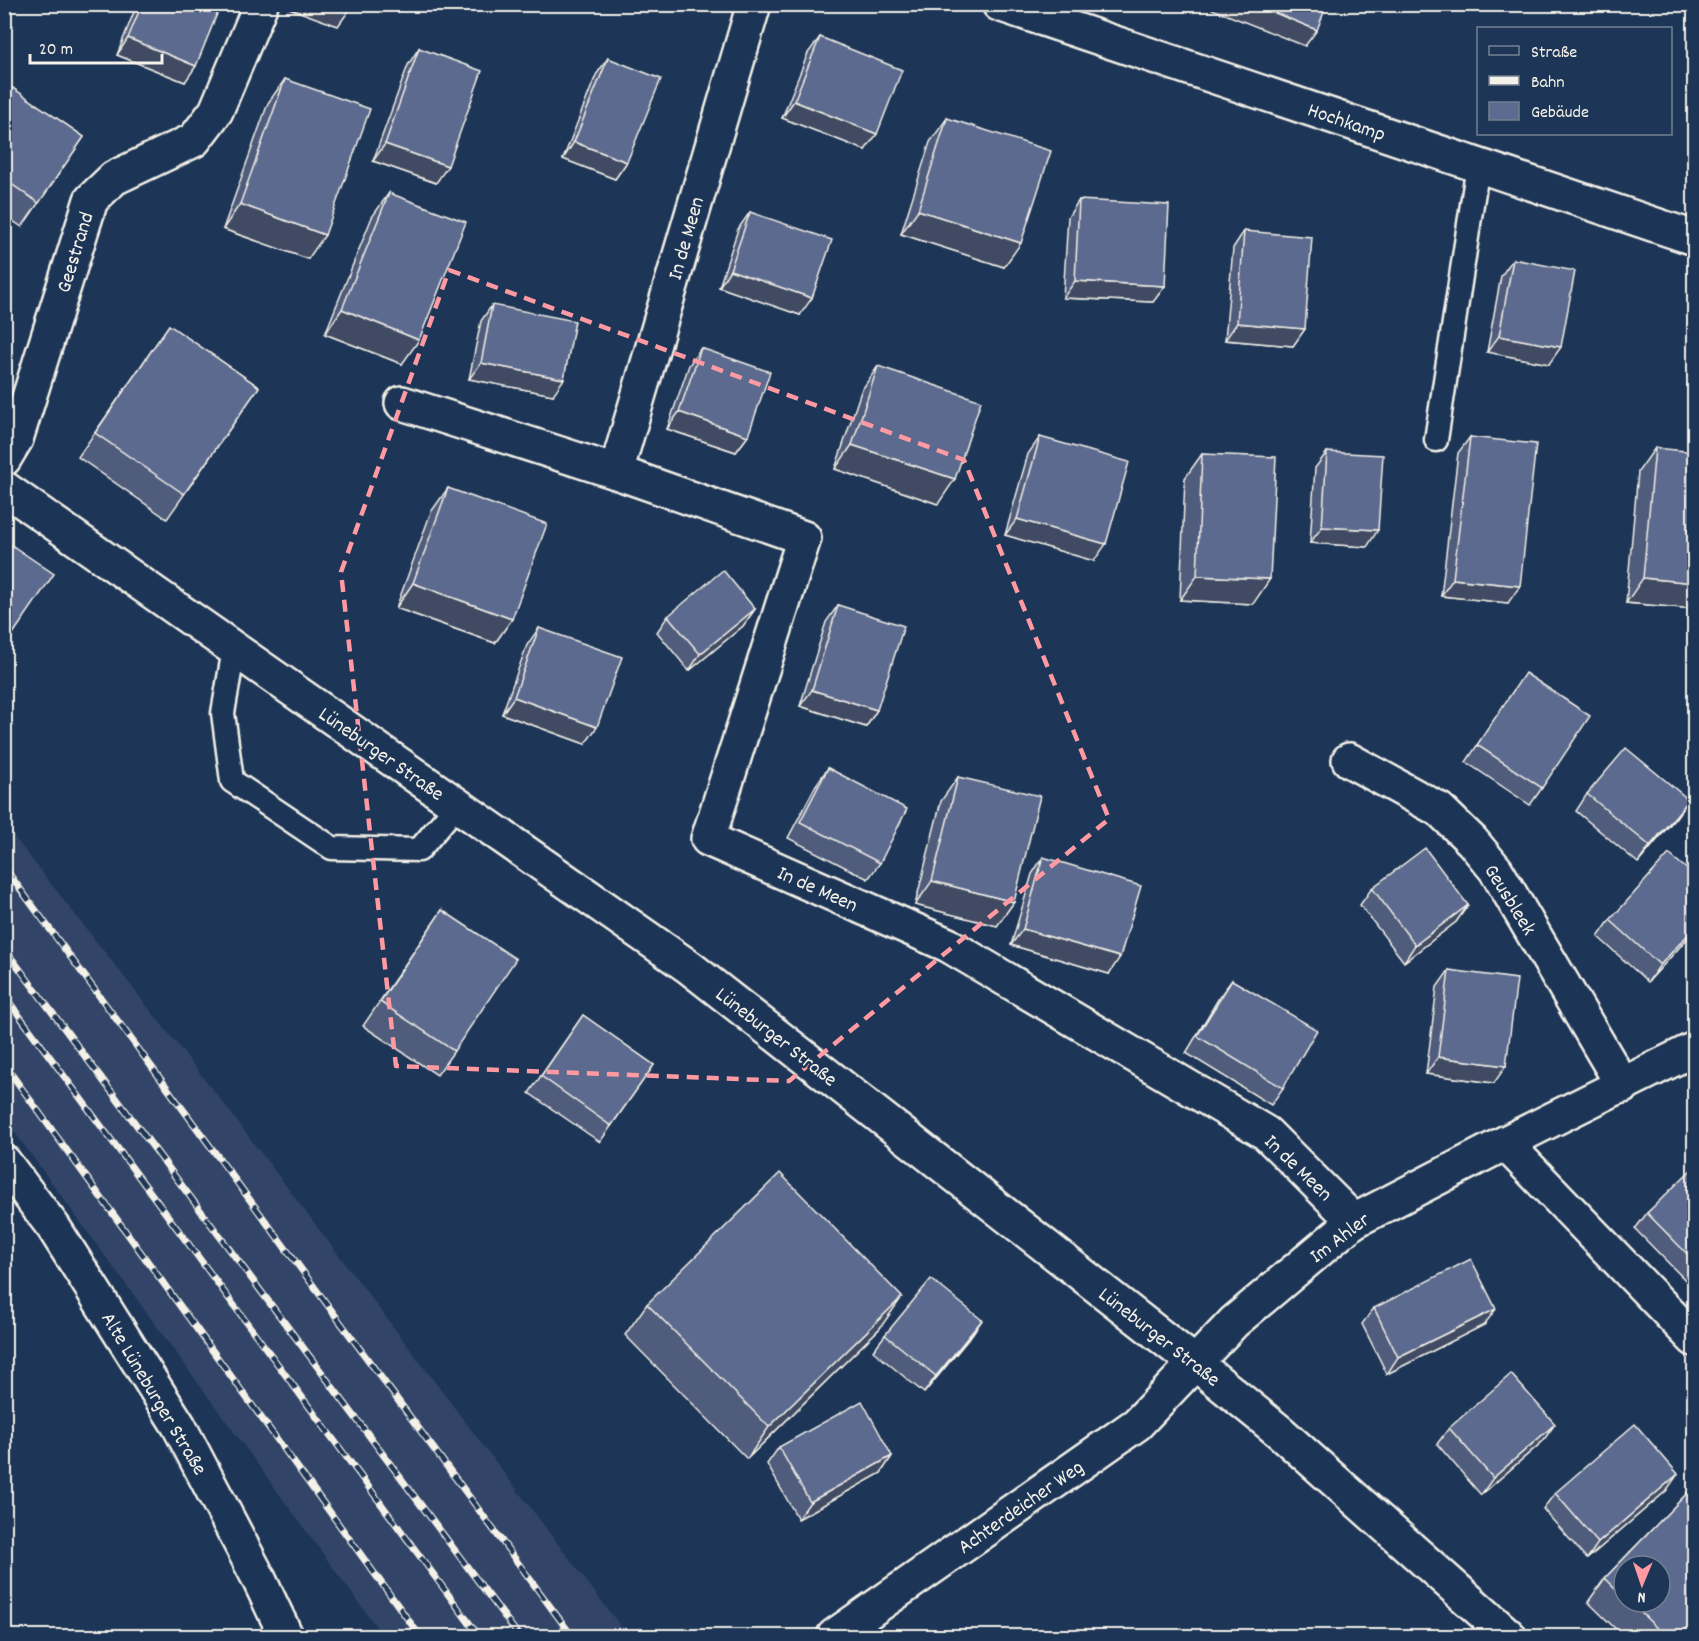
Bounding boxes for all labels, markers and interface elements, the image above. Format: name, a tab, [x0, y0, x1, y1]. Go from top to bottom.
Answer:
scale bar	[30, 27, 162, 65]
legend	[1477, 27, 1672, 135]
text: 20 m	[39, 38, 73, 63]
text: Straße	[1531, 41, 1577, 66]
text: Bahn	[1531, 71, 1565, 96]
street label: Hochkamp	[1303, 97, 1389, 151]
text: Gebäude	[1531, 101, 1589, 126]
street label: In de Meen	[662, 194, 714, 284]
street label: Geestrand	[50, 209, 103, 297]
street label: Lüneburger Straße	[311, 701, 449, 810]
street label: Geusbleek	[1475, 859, 1542, 942]
street label: In de Meen	[772, 860, 862, 922]
street label: Lüneburger Straße	[708, 981, 842, 1096]
street label: In de Meen	[1256, 1129, 1338, 1210]
street label: Im Ahler	[1304, 1207, 1377, 1272]
street label: Lüneburger Straße	[1091, 1281, 1225, 1396]
street label: Alte Lüneburger Straße	[92, 1307, 213, 1482]
street label: Achterdeicher Weg	[953, 1454, 1091, 1563]
north arrow	[1612, 1554, 1672, 1614]
text: N	[1637, 1585, 1646, 1608]

